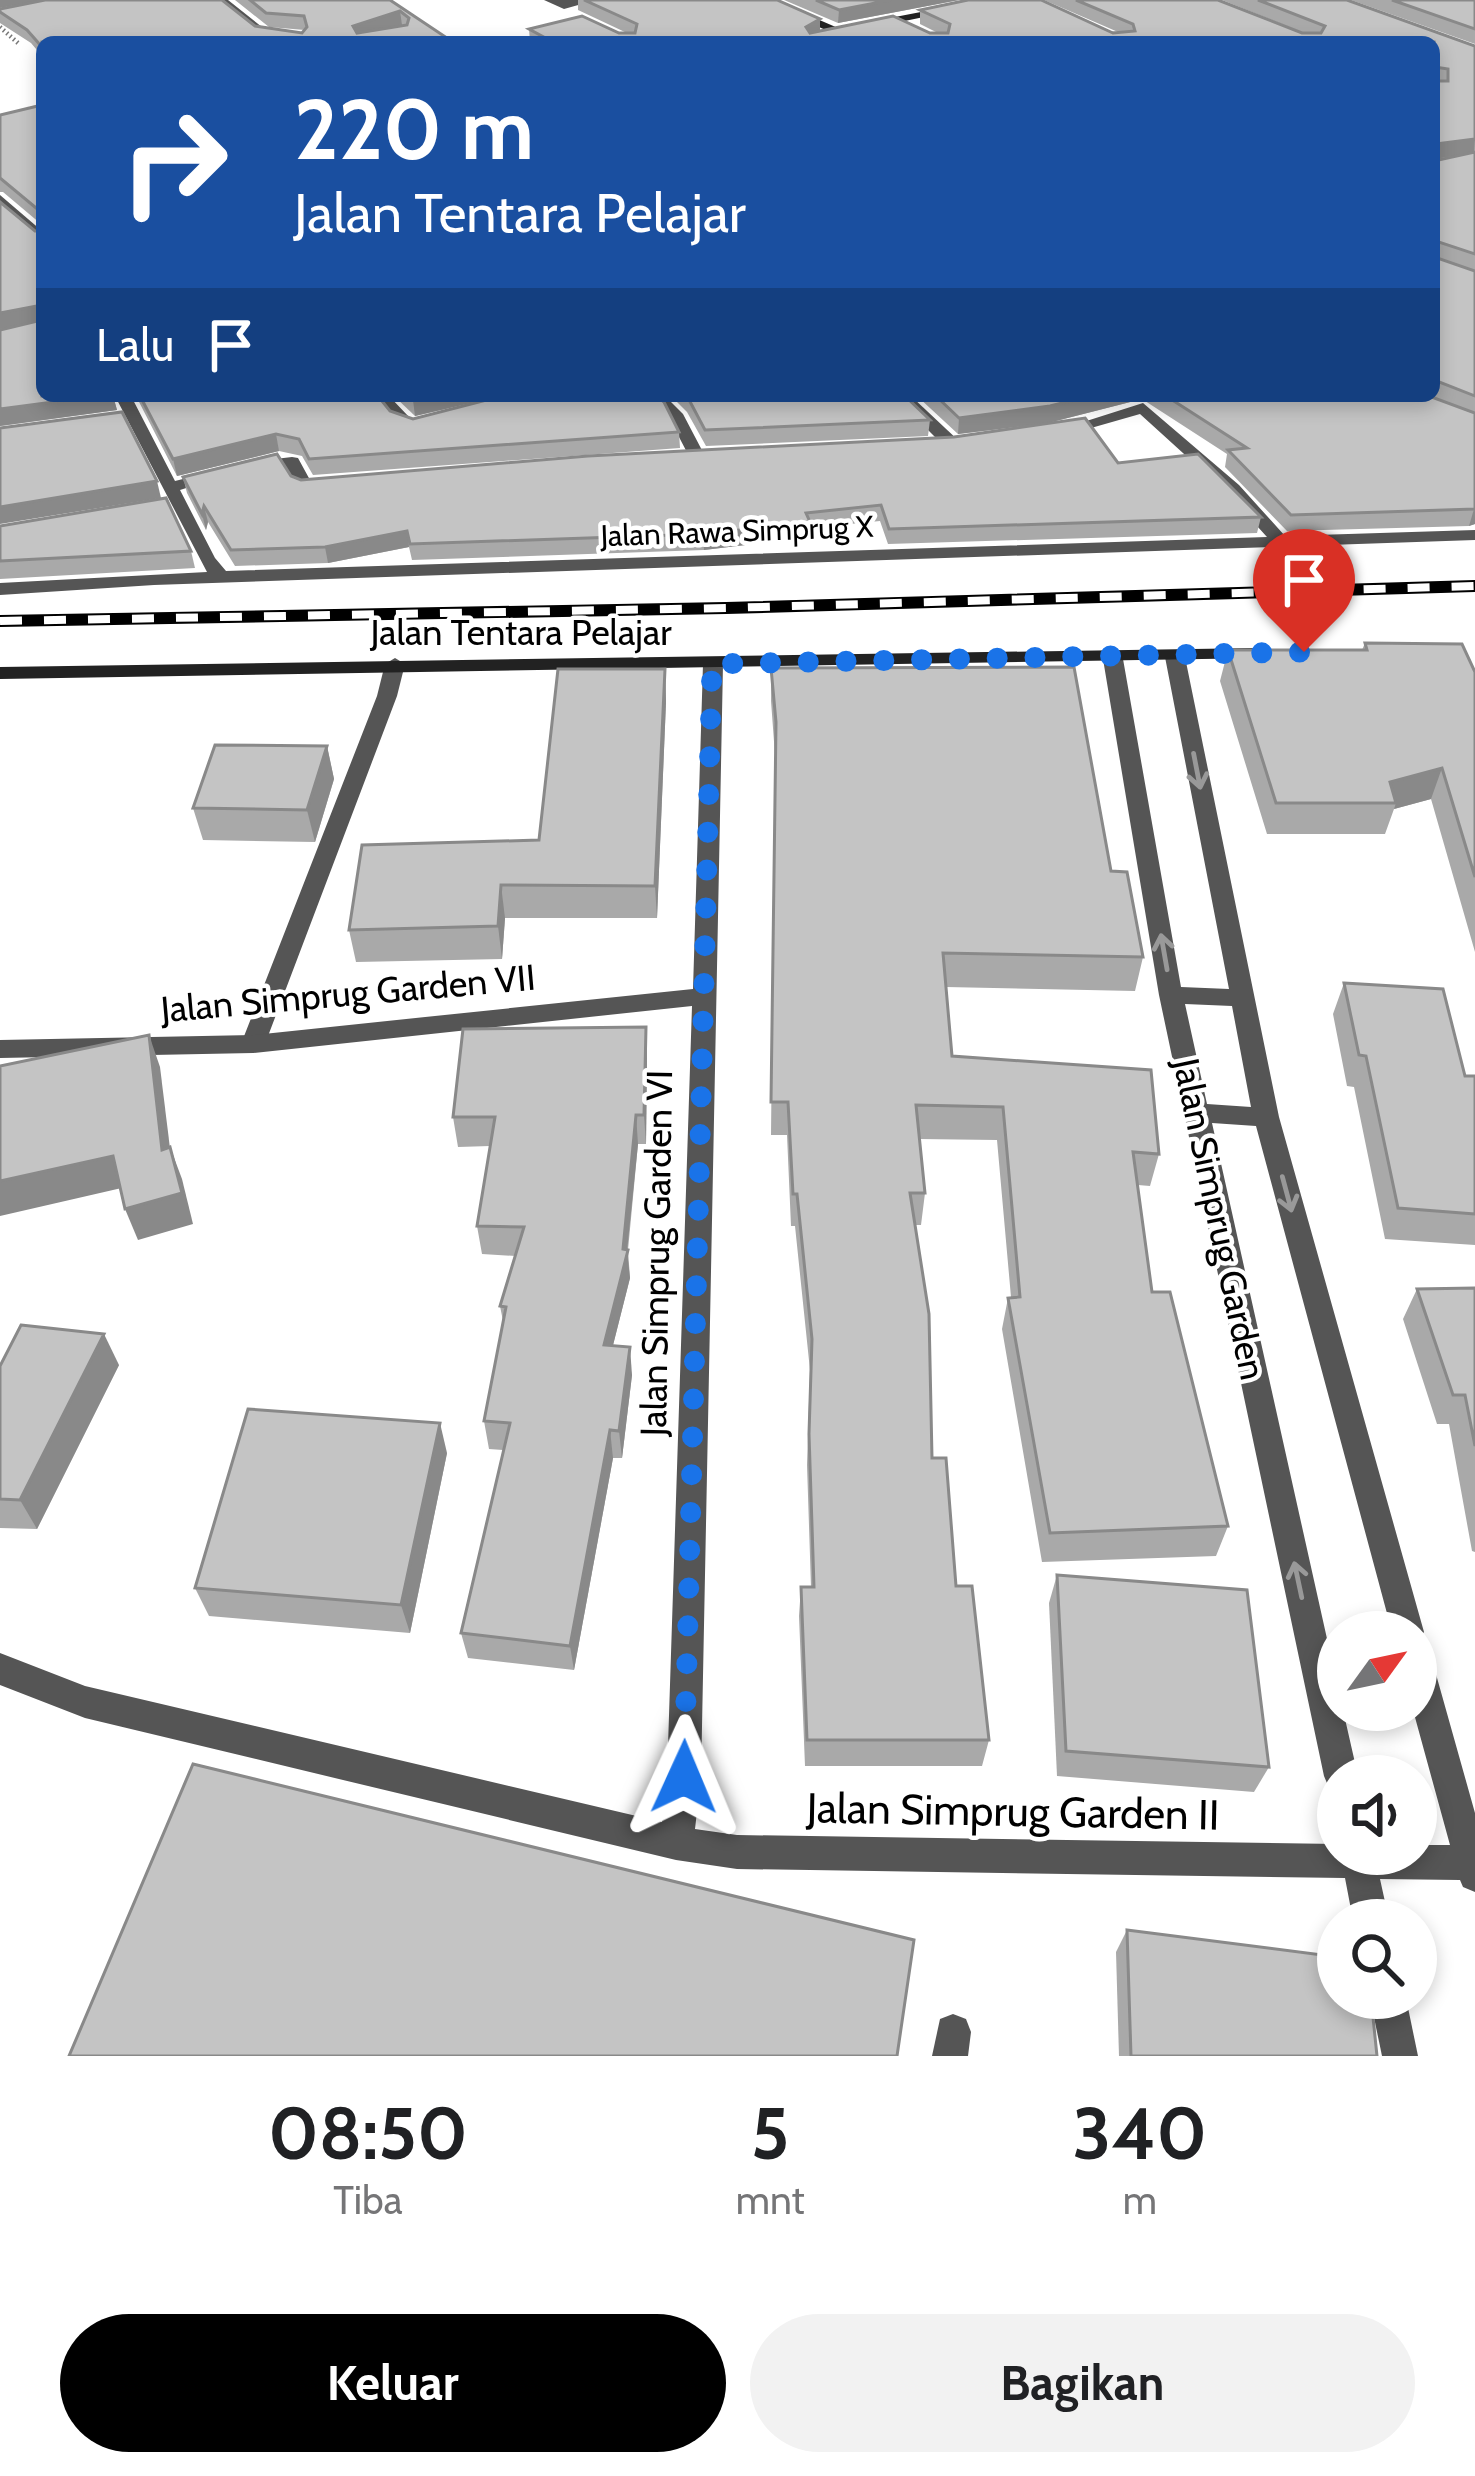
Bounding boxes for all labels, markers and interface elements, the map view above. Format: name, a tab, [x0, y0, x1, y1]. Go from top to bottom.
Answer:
text: 220 m	[294, 78, 534, 180]
icon: right	[96, 84, 252, 240]
text: Jalan Tentara Pelajar	[294, 180, 746, 246]
icon: arrive	[198, 312, 264, 378]
text: Lalu	[96, 318, 174, 372]
street label: Jalan Rawa Simprug X	[599, 508, 874, 554]
pin	[1253, 529, 1355, 652]
icon: arrive	[1271, 547, 1337, 613]
street label: Jalan Tentara Pelajar	[369, 610, 672, 654]
one-way arrow	[1187, 751, 1209, 790]
one-way arrow	[1151, 933, 1174, 972]
street label: Jalan Simprug Garden VII	[158, 955, 537, 1031]
street label: Jalan Simprug Garden	[1164, 1053, 1276, 1384]
street label: Jalan Simprug Garden VI	[631, 1069, 681, 1438]
one-way arrow	[1278, 1174, 1300, 1212]
one-way arrow	[1286, 1561, 1309, 1599]
north arrow	[1317, 1611, 1437, 1731]
map controls	[1317, 1611, 1437, 2019]
position arrow	[621, 1714, 747, 1840]
button: sound	[1317, 1755, 1437, 1875]
street label: Jalan Simprug Garden II	[805, 1781, 1220, 1841]
button: search	[1317, 1899, 1437, 2019]
text: 08:50	[268, 2090, 468, 2177]
text: 5	[751, 2090, 790, 2177]
text: 340	[1073, 2090, 1207, 2177]
text: Tiba	[333, 2176, 402, 2224]
text: mnt	[736, 2176, 805, 2224]
text: m	[1123, 2176, 1157, 2224]
button: Keluar	[60, 2314, 726, 2452]
button: Bagikan	[750, 2314, 1415, 2452]

